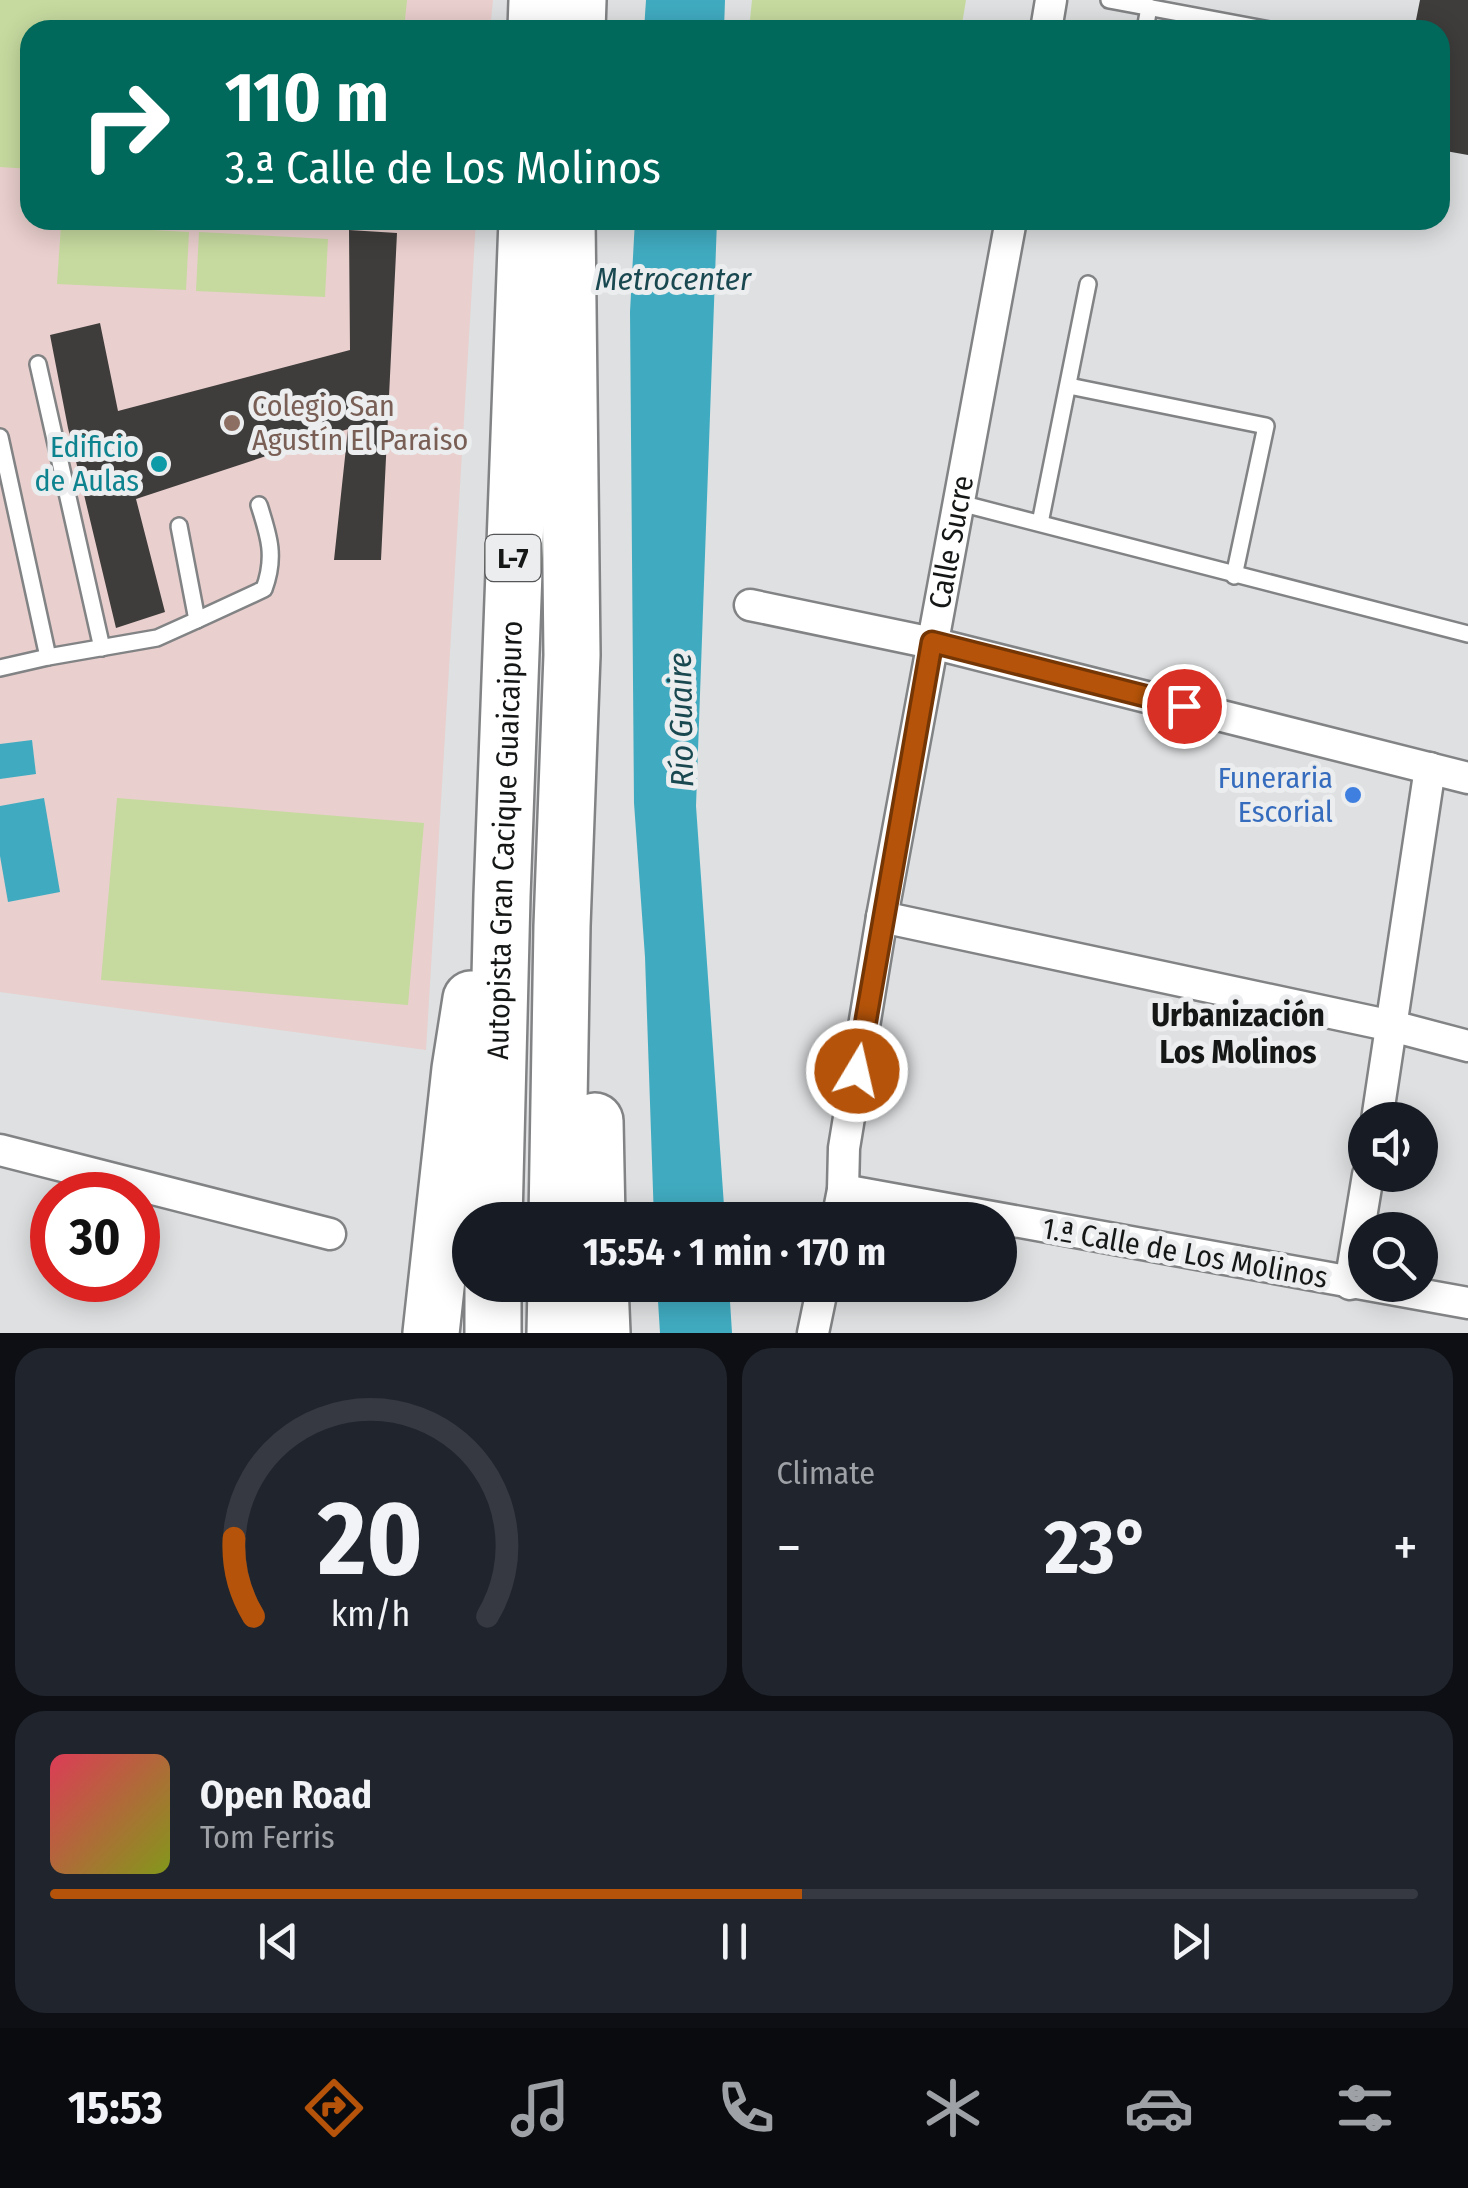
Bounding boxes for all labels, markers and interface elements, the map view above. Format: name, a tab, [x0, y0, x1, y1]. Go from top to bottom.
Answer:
text: 110 m	[225, 56, 389, 140]
icon: right	[60, 60, 190, 190]
text: 3.ª Calle de Los Molinos	[225, 141, 661, 195]
water label: Metrocenter	[595, 260, 752, 298]
place label: Colegio San Agustín El Paraiso	[252, 388, 468, 458]
marker: Colegio San Agustín El Paraiso	[221, 412, 243, 434]
place label: Edificio de Aulas	[35, 429, 139, 499]
marker: Edificio de Aulas	[148, 453, 170, 475]
street label: Calle Sucre	[921, 472, 981, 612]
road number: L-7	[486, 535, 540, 581]
street label: Autopista Gran Cacique Guaicaipuro	[480, 620, 530, 1060]
water label: Río Guaire	[661, 652, 701, 788]
pin	[1142, 664, 1227, 749]
icon: arrive	[1157, 679, 1212, 734]
place label: Funeraria Escorial	[1218, 760, 1333, 830]
marker: Funeraria Escorial	[1342, 784, 1364, 806]
district label: Urbanización Los Molinos	[1151, 996, 1325, 1071]
position arrow	[805, 1019, 909, 1123]
map controls	[1348, 1102, 1438, 1302]
button: sound	[1348, 1102, 1438, 1192]
speed limit sign: 30	[30, 1172, 160, 1302]
street label: 1.ª Calle de Los Molinos	[1040, 1210, 1330, 1296]
button: search	[1348, 1212, 1438, 1302]
text: 15:54 · 1 min · 170 m	[583, 1229, 886, 1275]
text: Climate	[777, 1454, 875, 1492]
text: 20	[317, 1477, 423, 1602]
text: 23°	[1044, 1503, 1150, 1593]
text: −	[777, 1515, 801, 1581]
text: +	[1393, 1515, 1418, 1581]
text: km/h	[331, 1593, 411, 1635]
text: Open Road	[200, 1772, 372, 1818]
text: Tom Ferris	[200, 1818, 335, 1856]
icon: previous	[251, 1914, 306, 1969]
icon: pause	[707, 1914, 762, 1969]
icon: next	[1163, 1914, 1218, 1969]
icon: directions	[299, 2073, 369, 2143]
icon: music	[505, 2073, 575, 2143]
icon: phone	[711, 2073, 781, 2143]
icon: climate	[918, 2073, 988, 2143]
icon: car	[1124, 2073, 1194, 2143]
icon: filters	[1330, 2073, 1400, 2143]
text: 15:53	[68, 2081, 163, 2135]

